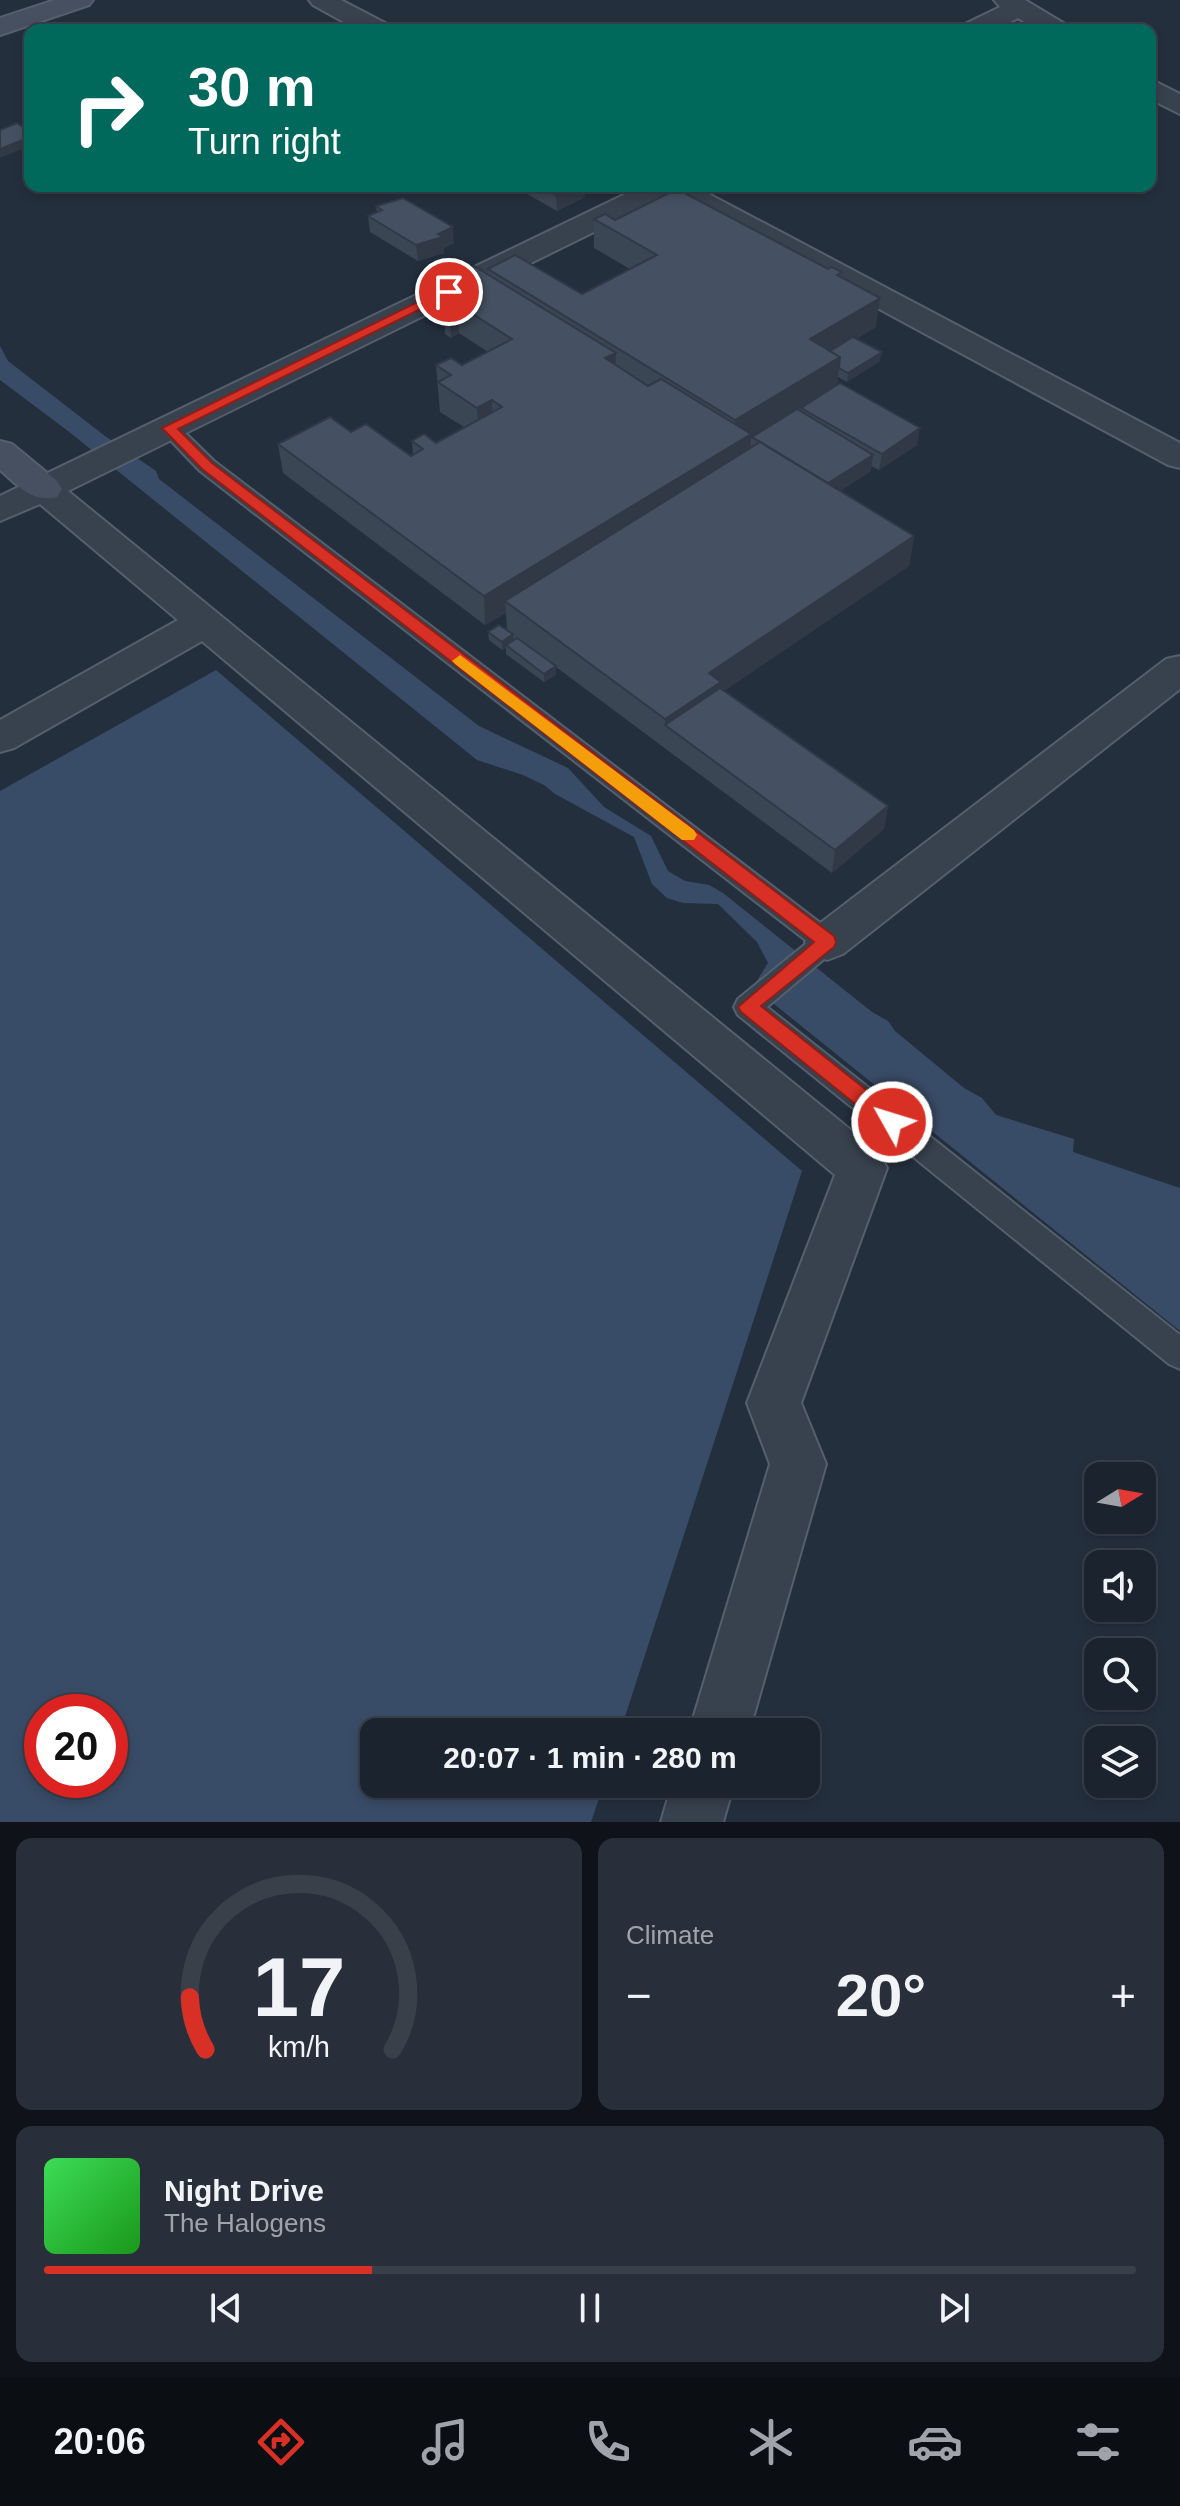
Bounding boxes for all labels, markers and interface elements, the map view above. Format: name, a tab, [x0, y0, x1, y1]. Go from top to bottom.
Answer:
text: 30 m	[188, 55, 316, 118]
icon: right	[56, 56, 160, 160]
text: Turn right	[188, 121, 341, 162]
pin	[415, 258, 483, 326]
icon: arrive	[427, 270, 471, 314]
position arrow	[850, 1080, 934, 1164]
north arrow	[1084, 1462, 1156, 1534]
map controls	[1084, 1462, 1156, 1798]
button: sound	[1084, 1550, 1156, 1622]
button: search	[1084, 1638, 1156, 1710]
speed limit sign: 20	[24, 1694, 128, 1798]
button: layers	[1084, 1726, 1156, 1798]
text: 20:07 · 1 min · 280 m	[443, 1741, 737, 1774]
text: Climate	[626, 1920, 714, 1950]
text: 17	[253, 1941, 345, 2034]
text: 20°	[836, 1962, 926, 2029]
text: −	[626, 1971, 652, 2020]
text: +	[1110, 1971, 1136, 2020]
text: km/h	[268, 2031, 330, 2063]
text: Night Drive	[164, 2174, 324, 2207]
text: The Halogens	[164, 2208, 326, 2238]
icon: previous	[204, 2286, 248, 2330]
icon: pause	[568, 2286, 612, 2330]
icon: next	[932, 2286, 976, 2330]
icon: directions	[253, 2414, 309, 2470]
icon: music	[417, 2414, 473, 2470]
icon: phone	[580, 2414, 636, 2470]
icon: climate	[743, 2414, 799, 2470]
icon: car	[907, 2414, 963, 2470]
icon: filters	[1070, 2414, 1126, 2470]
text: 20:06	[54, 2421, 146, 2462]

